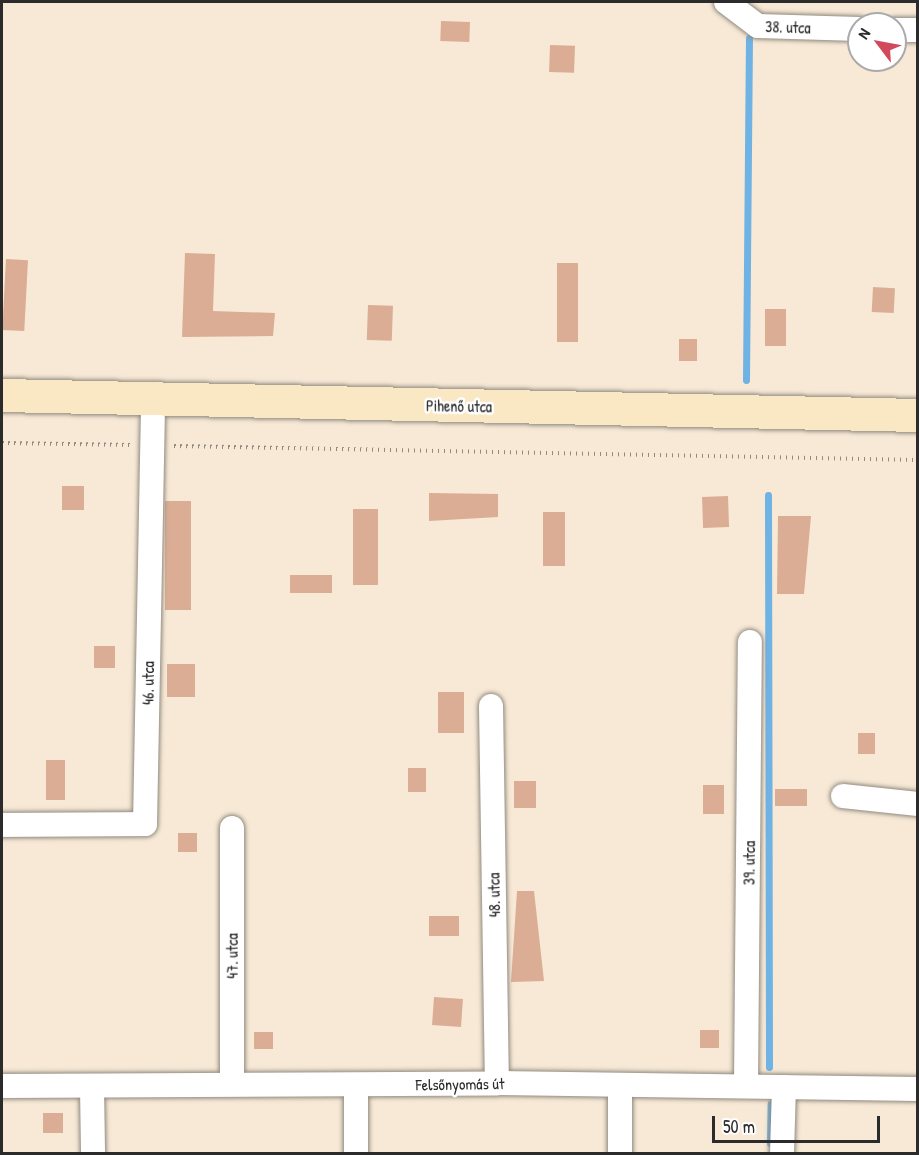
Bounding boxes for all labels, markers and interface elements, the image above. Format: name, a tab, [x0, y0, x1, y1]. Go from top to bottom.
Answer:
north arrow	[847, 12, 907, 72]
street label: 38. utca	[765, 17, 811, 37]
text: N	[852, 24, 875, 43]
street label: Pihenő utca	[426, 396, 492, 416]
street label: 46. utca	[138, 661, 158, 705]
street label: 39. utca	[739, 841, 759, 885]
street label: 48. utca	[484, 873, 504, 917]
street label: 47. utca	[222, 933, 242, 979]
street label: Felsőnyomás út	[416, 1074, 504, 1094]
scale bar	[715, 1104, 883, 1142]
text: 50 m	[723, 1114, 755, 1139]

